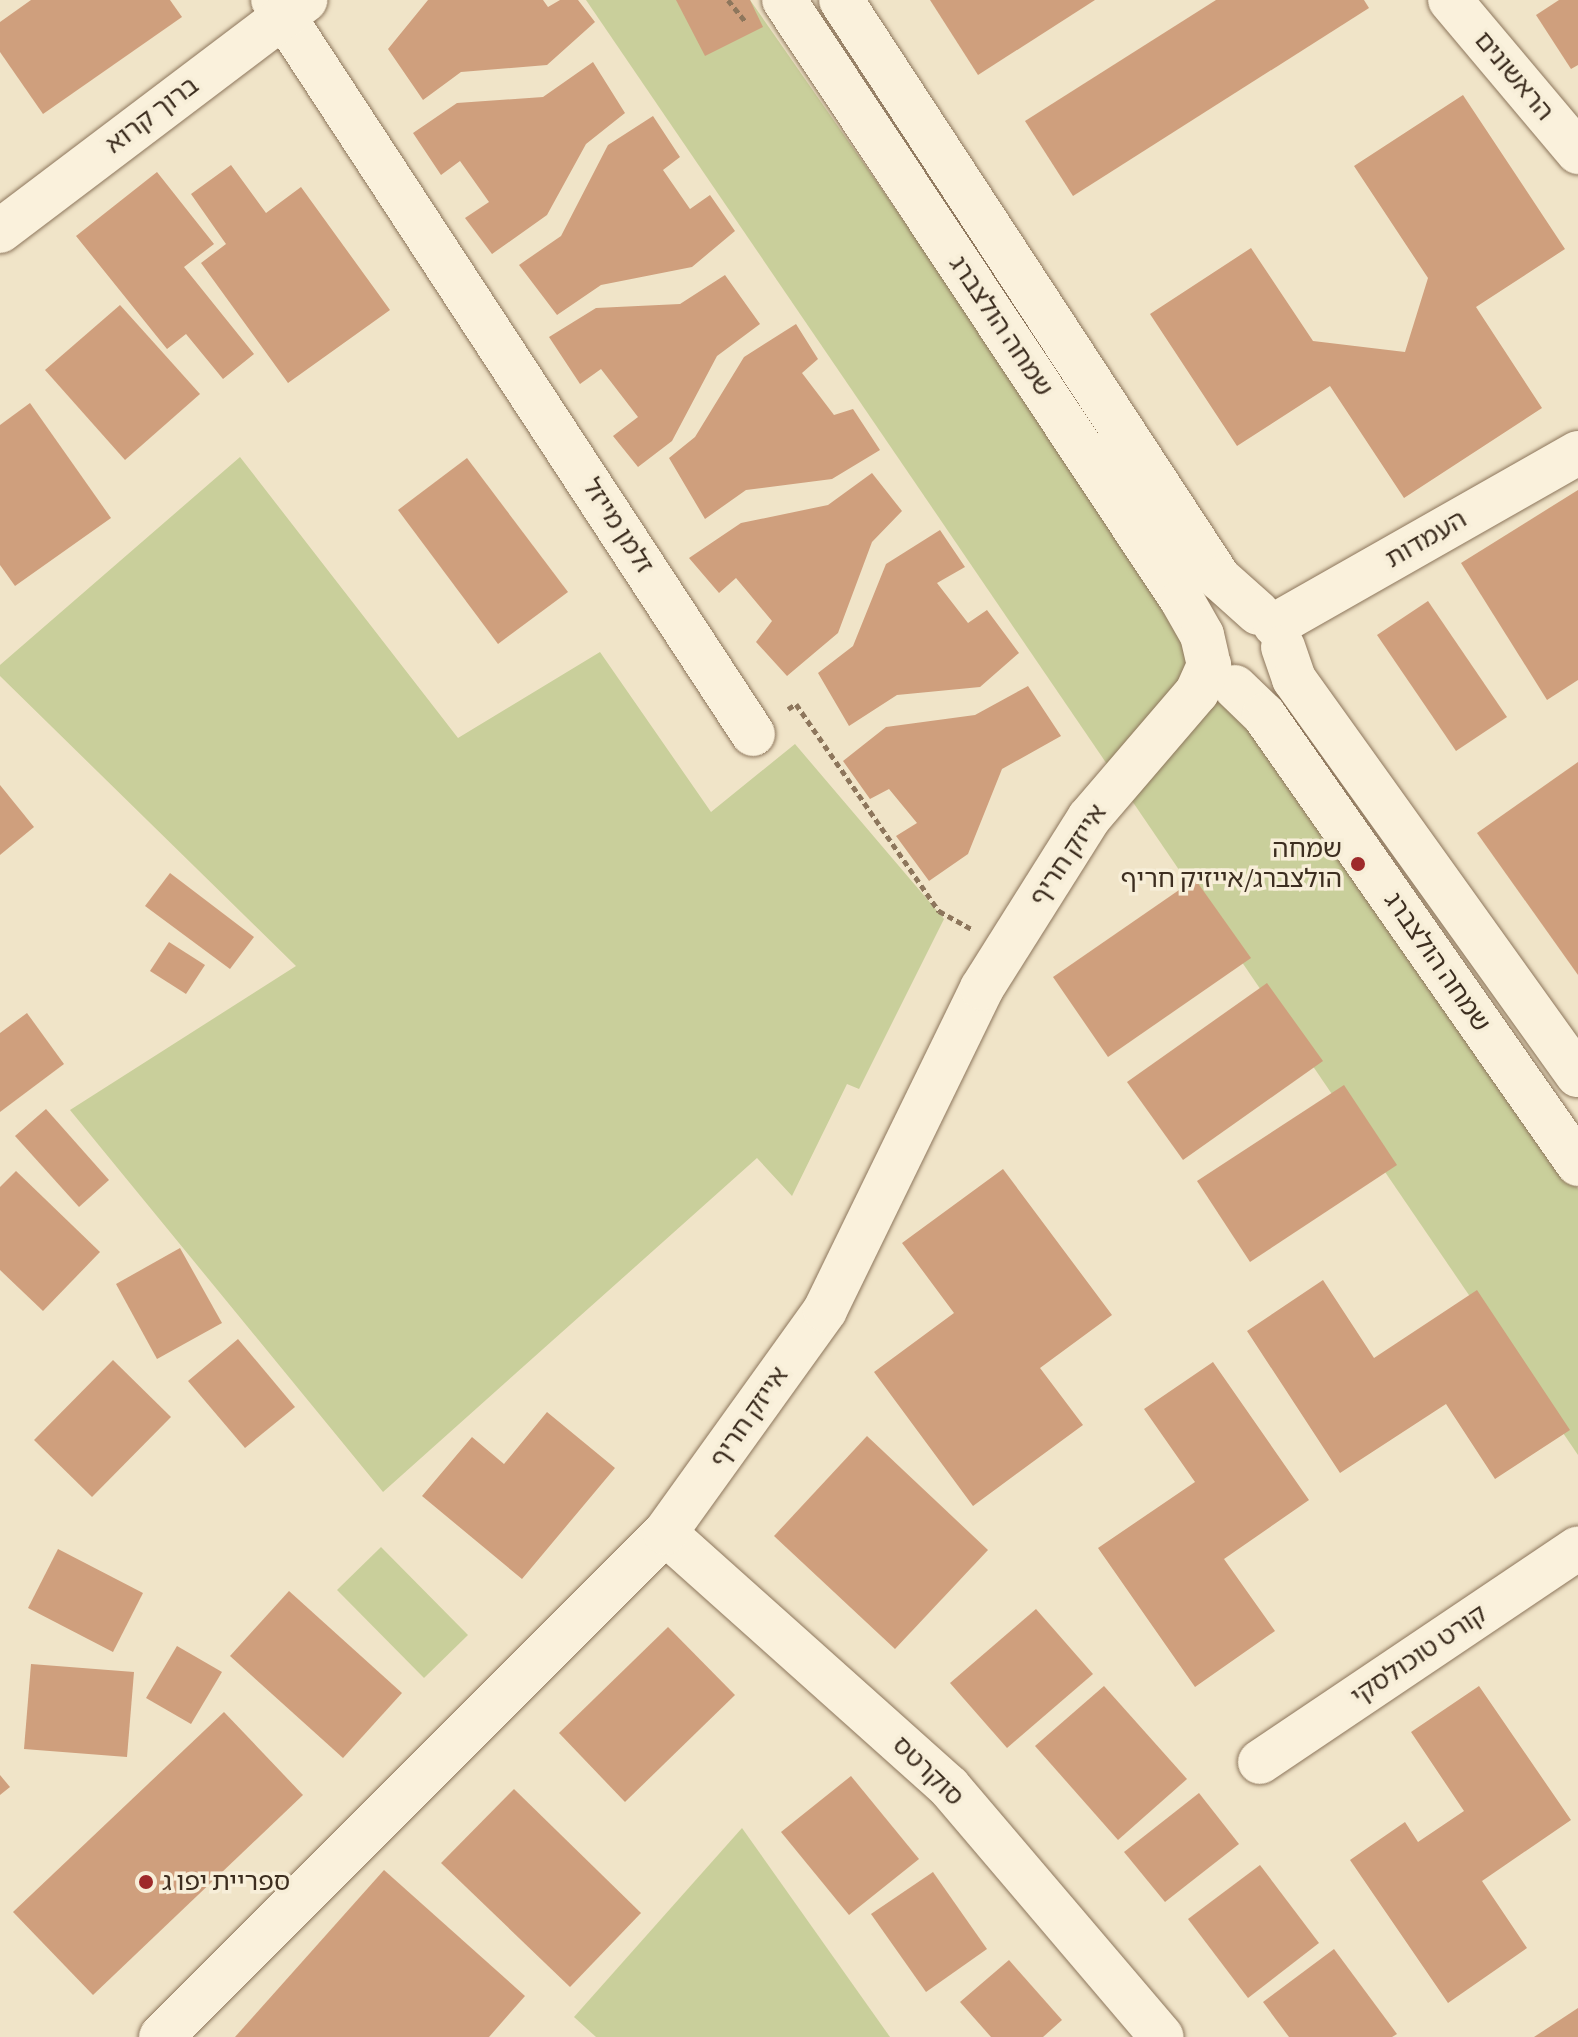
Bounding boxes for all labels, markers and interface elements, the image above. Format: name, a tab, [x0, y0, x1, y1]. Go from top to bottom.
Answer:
street label: הראשונים	[1468, 25, 1560, 127]
street label: ברוך קרוא	[99, 70, 205, 160]
street label: שמחה הולצברג	[942, 249, 1060, 403]
street label: זלמן מייזל	[576, 472, 660, 580]
street label: העמדות	[1380, 503, 1472, 575]
street label: אייזק חריף	[1023, 798, 1113, 912]
place label: שמחה הולצברג/אייזיק חריף	[1120, 833, 1342, 894]
marker: שמחה הולצברג/אייזיק חריף	[1349, 855, 1367, 873]
street label: שמחה הולצברג	[1377, 886, 1497, 1038]
street label: אייזק חריף	[703, 1361, 795, 1473]
street label: קורט טוכולסקי	[1345, 1598, 1493, 1712]
street label: סוקרטס	[886, 1730, 970, 1812]
place label: ספריית יפו ג	[162, 1866, 290, 1898]
marker: ספריית יפו ג	[137, 1873, 155, 1891]

